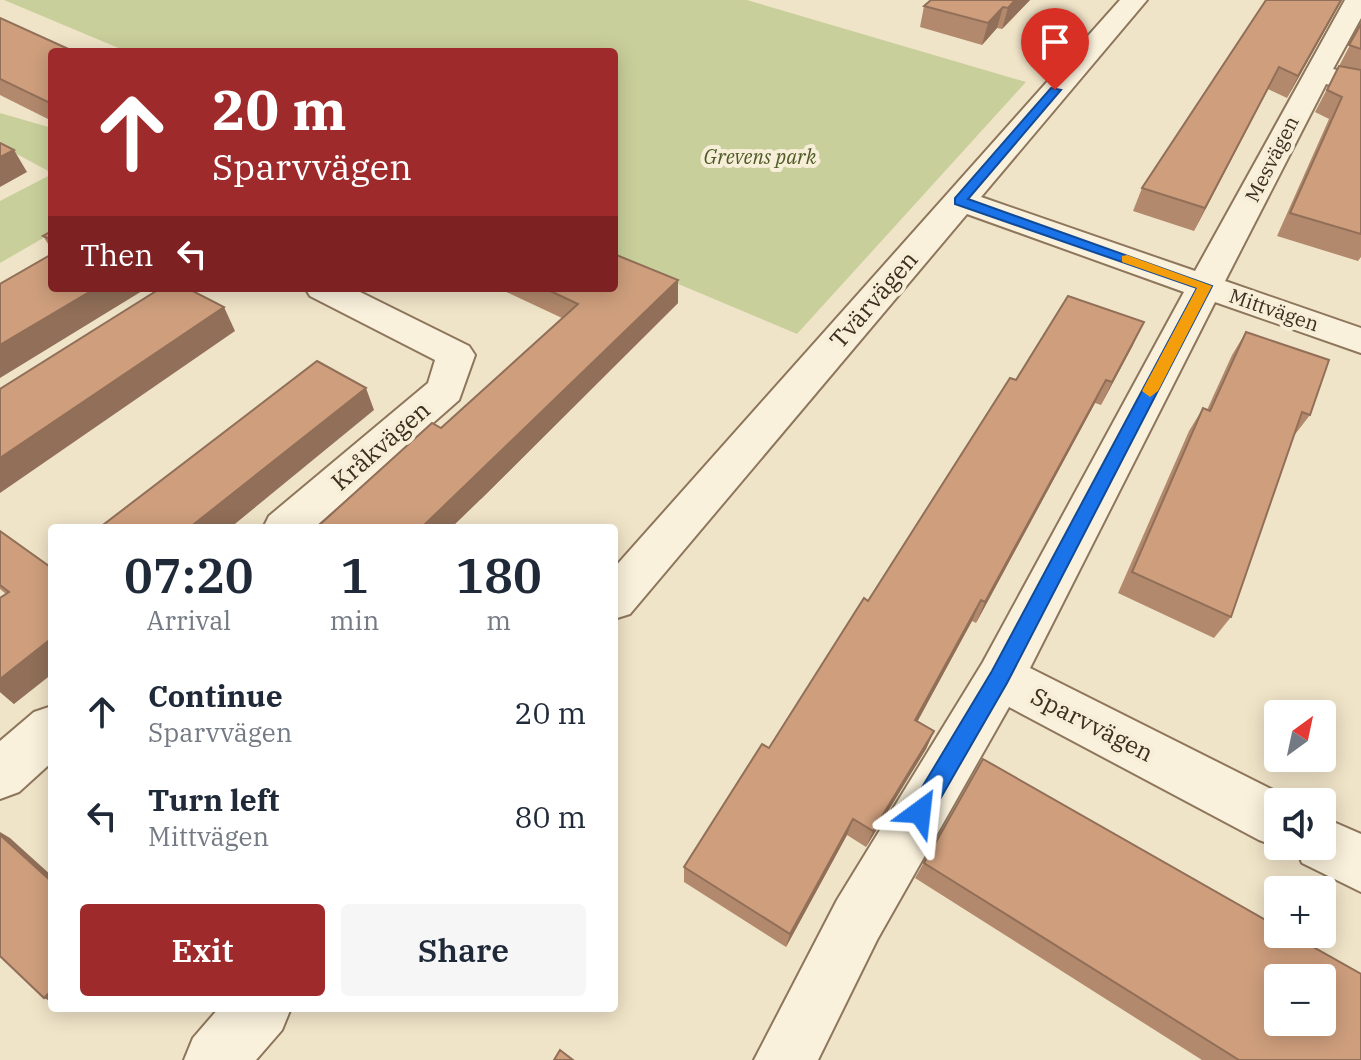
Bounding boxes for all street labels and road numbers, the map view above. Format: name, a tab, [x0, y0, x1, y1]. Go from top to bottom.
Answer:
street label: Mesvägen	[1238, 111, 1305, 206]
street label: Tvärvägen	[822, 244, 924, 355]
street label: Mittvägen	[1226, 282, 1323, 338]
street label: Kråkvägen	[324, 393, 437, 497]
street label: Sparvvägen	[1026, 680, 1159, 769]

